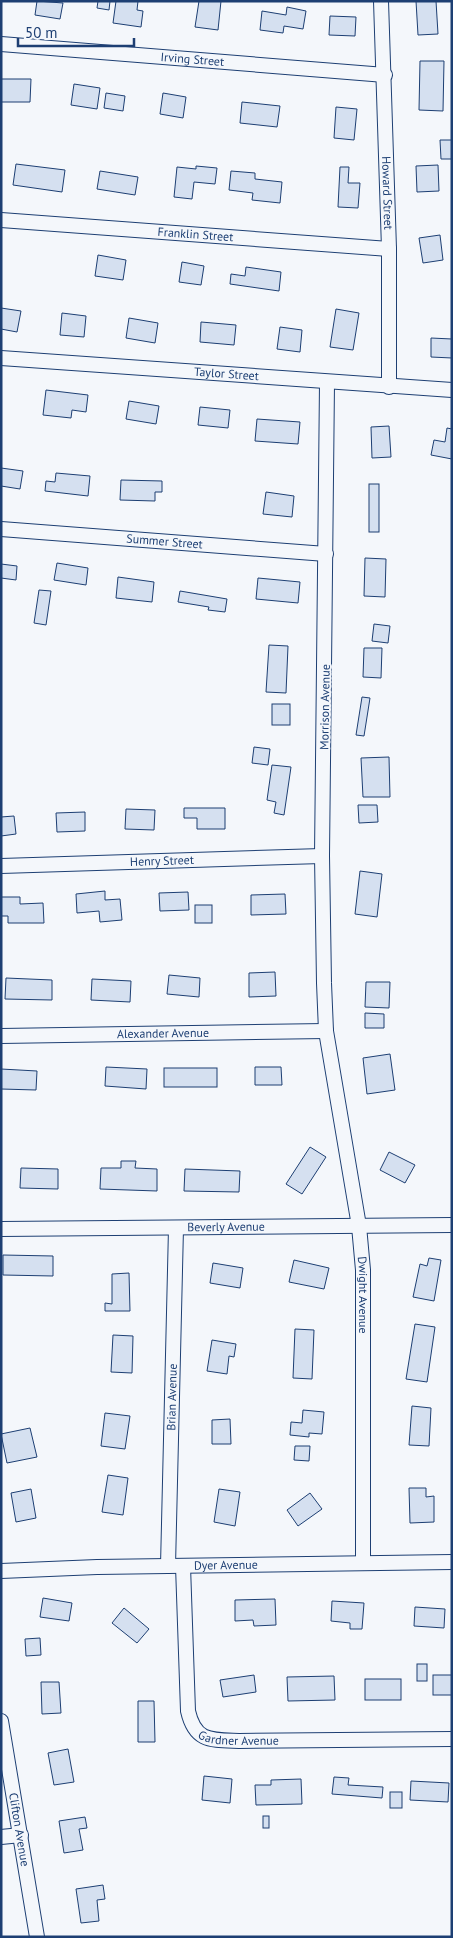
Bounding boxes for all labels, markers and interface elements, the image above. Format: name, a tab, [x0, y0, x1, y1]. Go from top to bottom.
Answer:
scale bar	[18, 15, 134, 47]
text: 50 m	[25, 23, 58, 42]
street label: Irving Street	[160, 49, 225, 69]
street label: Howard Street	[379, 156, 396, 230]
street label: Franklin Street	[157, 224, 234, 244]
street label: Taylor Street	[194, 364, 259, 383]
street label: Summer Street	[126, 531, 203, 551]
street label: Morrison Avenue	[316, 664, 333, 750]
street label: Henry Street	[130, 852, 194, 869]
street label: Alexander Avenue	[117, 1025, 209, 1041]
street label: Beverly Avenue	[187, 1219, 265, 1234]
street label: Dwight Avenue	[355, 1256, 371, 1334]
street label: Brian Avenue	[163, 1363, 180, 1431]
street label: Dyer Avenue	[194, 1557, 258, 1573]
street label: Gardner Avenue	[195, 1727, 279, 1748]
street label: Clifton Avenue	[6, 1791, 33, 1867]

